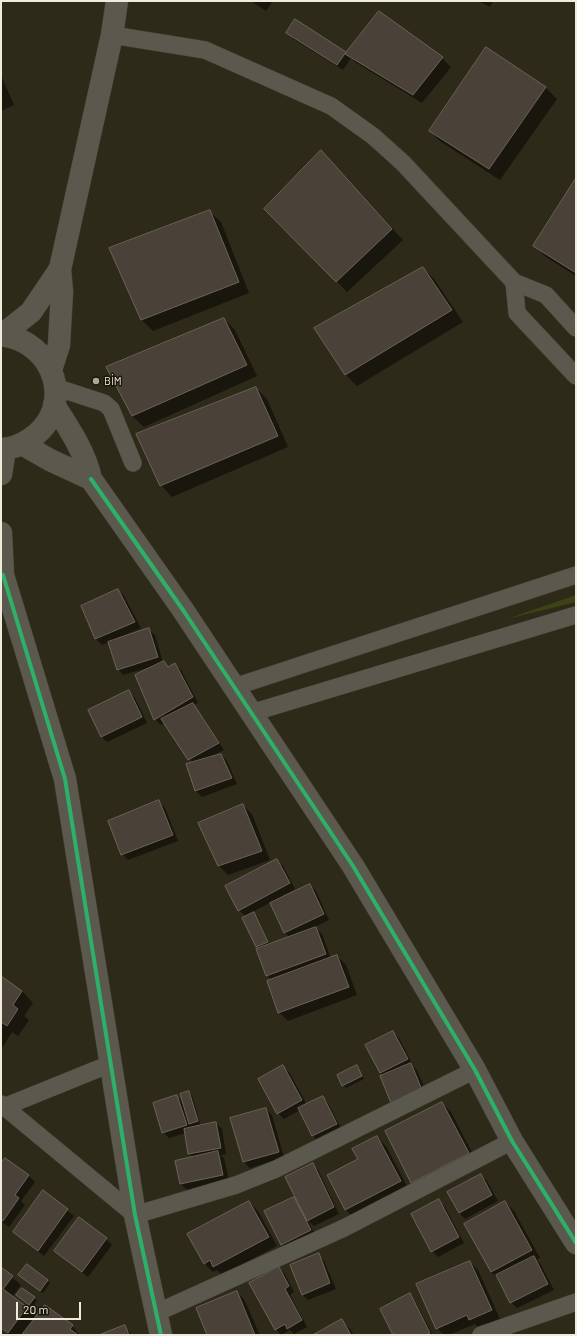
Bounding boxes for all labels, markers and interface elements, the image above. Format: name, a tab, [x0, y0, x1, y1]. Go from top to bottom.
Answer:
place label: BİM	[104, 374, 122, 388]
marker: BİM	[91, 376, 101, 386]
scale bar	[18, 1294, 83, 1320]
text: 20 m	[23, 1302, 49, 1316]

